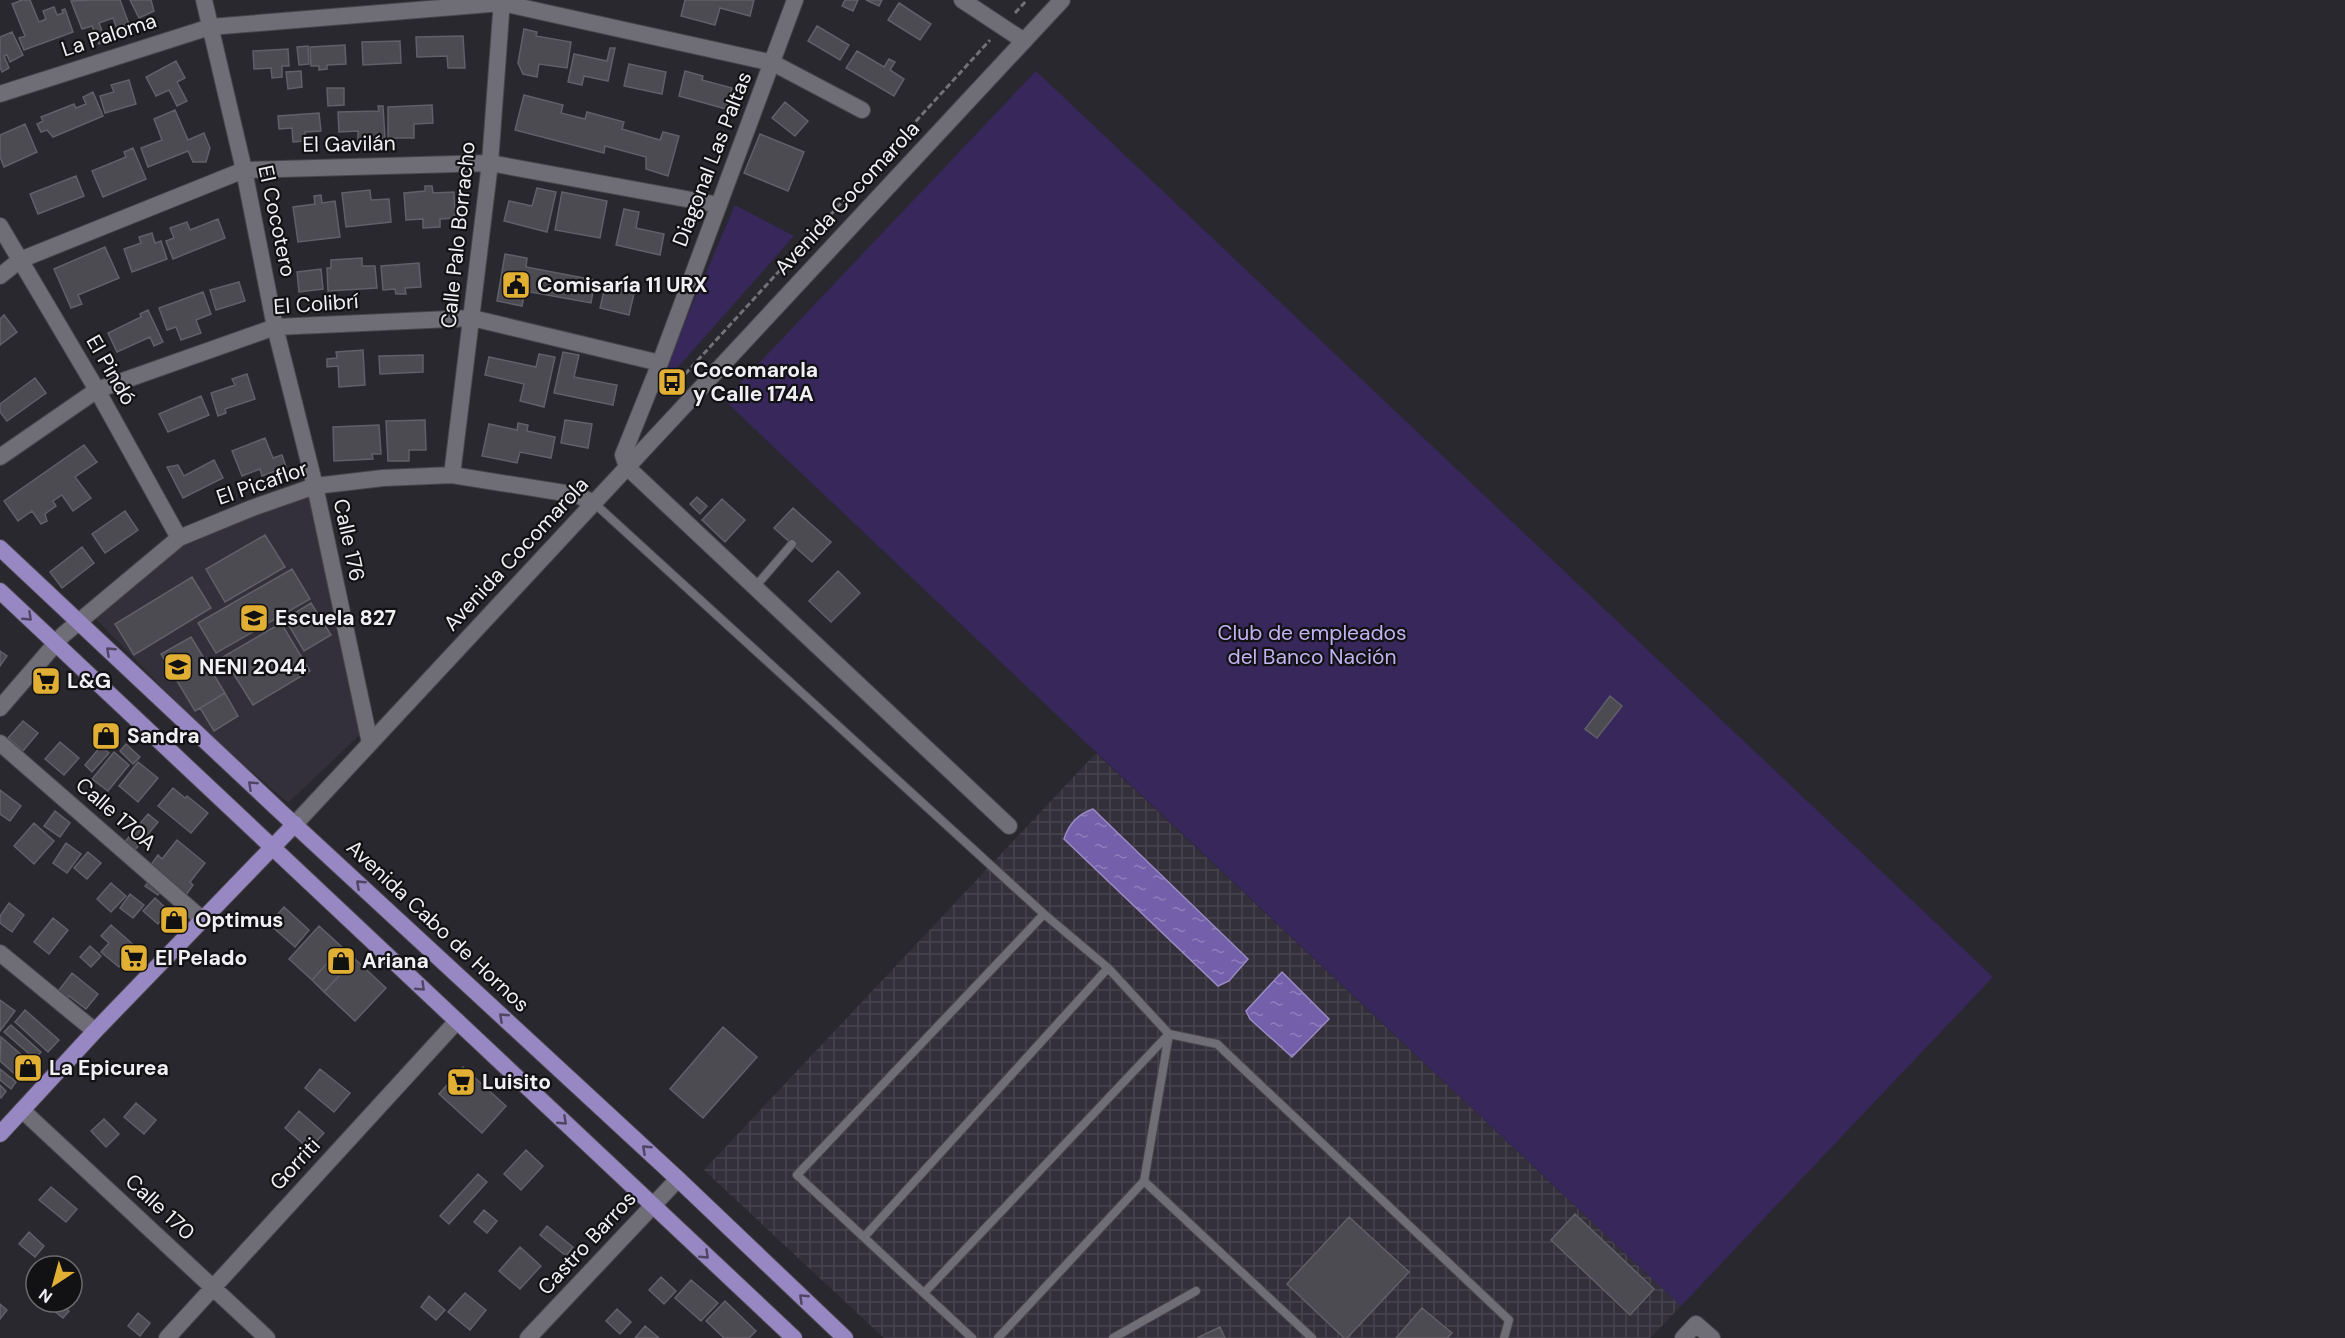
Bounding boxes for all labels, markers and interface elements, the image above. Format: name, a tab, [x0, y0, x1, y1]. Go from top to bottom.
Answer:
street label: La Paloma	[58, 6, 160, 64]
street label: Diagonal Las Paltas	[666, 68, 758, 250]
street label: Avenida Cocomarola	[768, 115, 926, 281]
street label: El Gavilán	[302, 129, 396, 159]
street label: Calle Palo Borracho	[434, 140, 482, 330]
street label: El Cocotero	[252, 163, 302, 279]
public building icon: Comisaría 11 URX	[500, 269, 532, 301]
place label: Comisaría 11 URX	[537, 271, 708, 299]
street label: El Colibrí	[273, 287, 360, 321]
street label: El Pindó	[80, 330, 142, 410]
place label: Cocomarola y Calle 174A	[693, 356, 818, 408]
bus stop icon: Cocomarola y Calle 174A	[656, 366, 688, 398]
street label: El Picaflor	[213, 454, 312, 512]
street label: Avenida Cocomarola	[437, 471, 595, 637]
street label: Calle 176	[327, 496, 371, 584]
school or university icon: Escuela 827	[238, 602, 270, 634]
place label: Escuela 827	[275, 604, 396, 632]
one-way arrow	[21, 610, 32, 621]
park label: Club de empleados del Banco Nación	[1217, 619, 1407, 671]
one-way arrow	[107, 647, 118, 658]
school or university icon: NENI 2044	[162, 651, 194, 683]
place label: NENI 2044	[199, 653, 307, 681]
supermarket icon: L&G	[30, 665, 62, 697]
place label: L&G	[67, 667, 111, 695]
shop icon: Sandra	[90, 720, 122, 752]
place label: Sandra	[127, 722, 200, 750]
street label: Calle 170A	[70, 771, 162, 857]
one-way arrow	[248, 781, 259, 792]
street label: Avenida Cabo de Hornos	[340, 834, 536, 1018]
one-way arrow	[356, 880, 366, 891]
shop icon: Optimus	[158, 904, 190, 936]
place label: Optimus	[195, 906, 284, 934]
supermarket icon: El Pelado	[118, 942, 150, 974]
place label: El Pelado	[155, 944, 247, 972]
shop icon: Ariana	[325, 945, 357, 977]
place label: Ariana	[362, 947, 429, 975]
one-way arrow	[414, 980, 425, 991]
one-way arrow	[499, 1013, 509, 1024]
shop icon: La Epicurea	[12, 1052, 44, 1084]
place label: La Epicurea	[49, 1054, 169, 1082]
supermarket icon: Luisito	[445, 1066, 477, 1098]
place label: Luisito	[482, 1068, 551, 1096]
one-way arrow	[556, 1114, 567, 1125]
street label: Gorriti	[264, 1132, 326, 1196]
one-way arrow	[642, 1145, 652, 1156]
street label: Calle 170	[119, 1168, 201, 1246]
street label: Castro Barros	[532, 1185, 642, 1301]
one-way arrow	[698, 1247, 709, 1258]
north arrow	[24, 1254, 84, 1314]
text: N	[35, 1284, 56, 1308]
one-way arrow	[799, 1294, 810, 1305]

